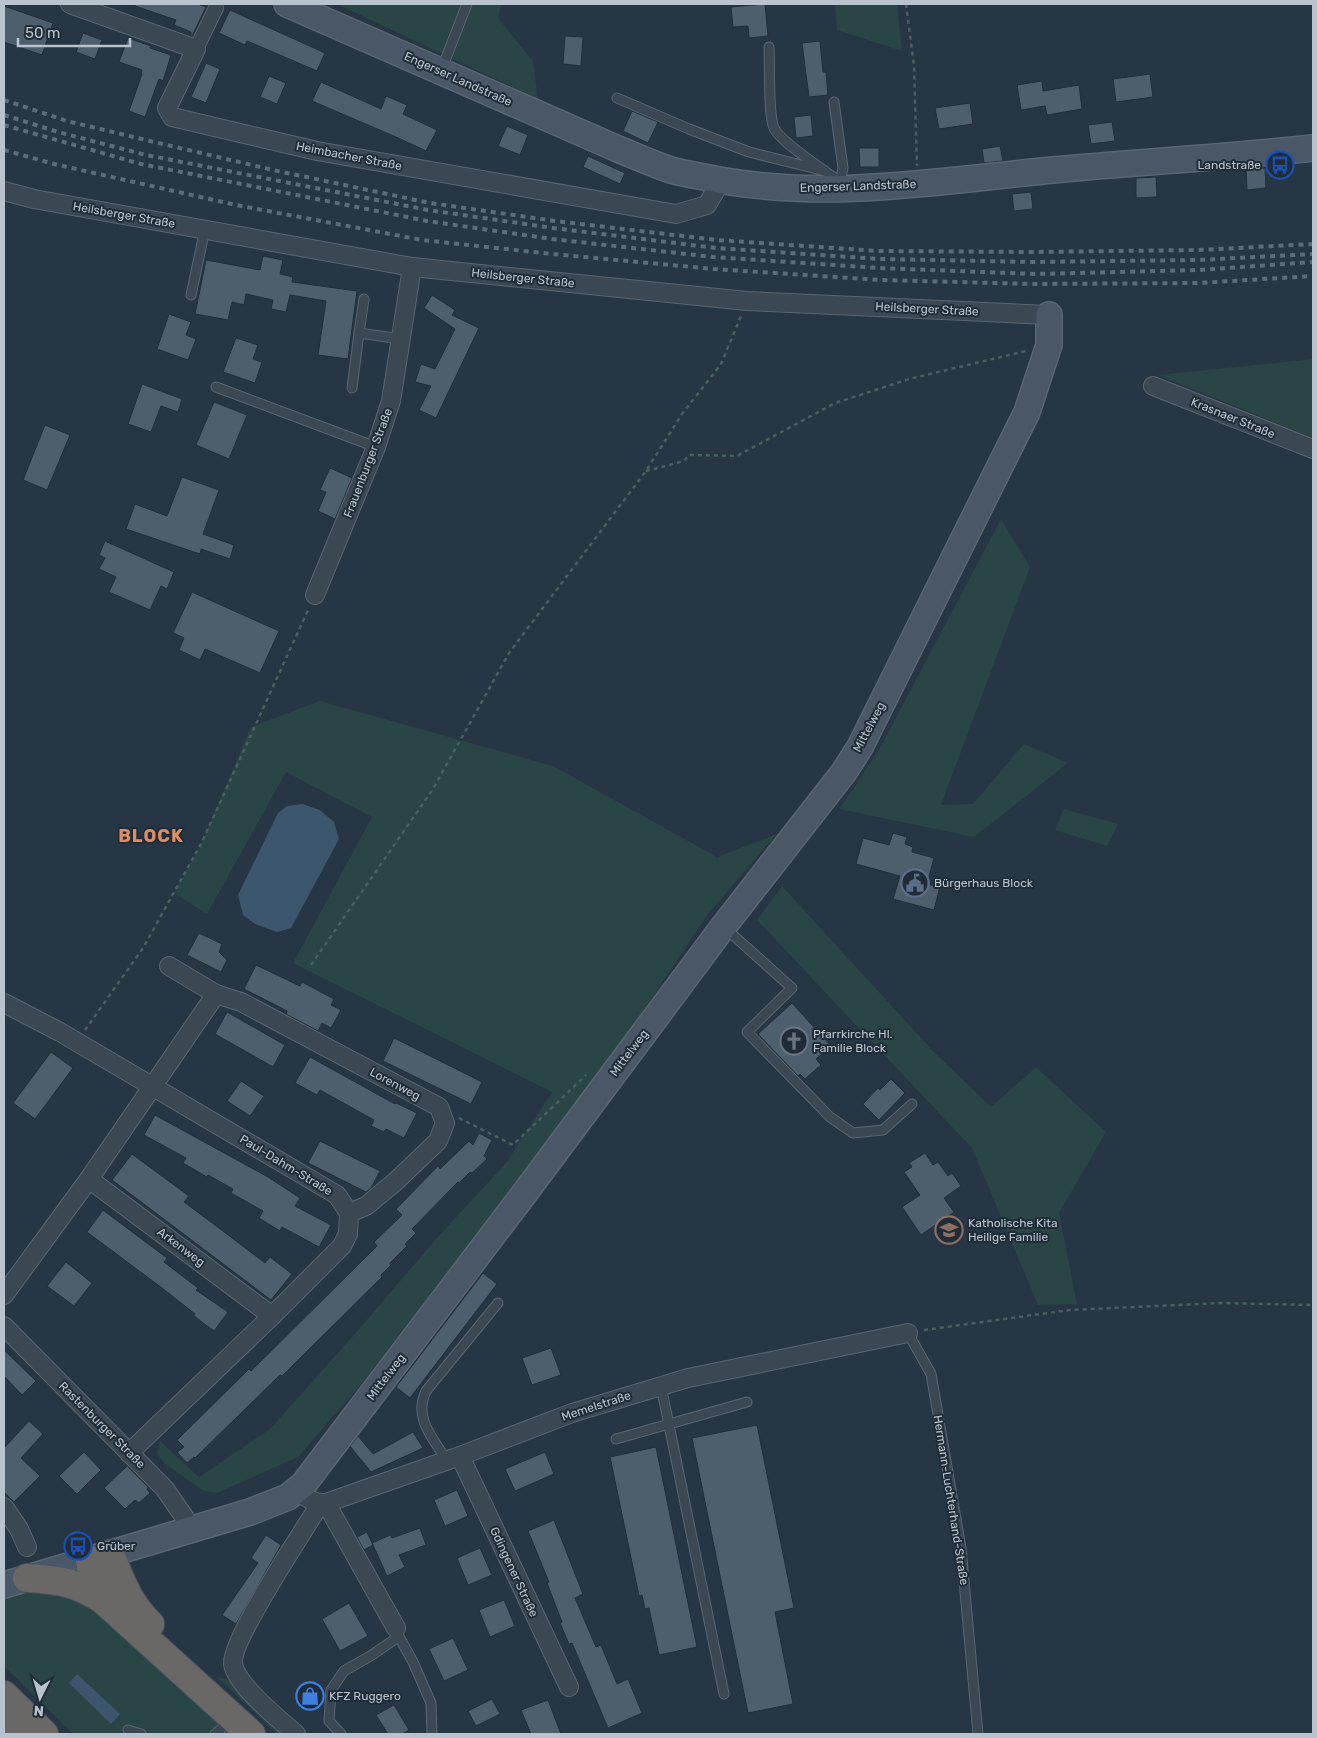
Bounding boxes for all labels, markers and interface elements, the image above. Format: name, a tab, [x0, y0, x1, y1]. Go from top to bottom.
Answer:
scale bar	[18, 15, 130, 47]
text: 50 m	[25, 24, 60, 42]
street label: Engerser Landstraße	[402, 49, 514, 109]
street label: Heimbacher Straße	[295, 139, 403, 173]
bus stop icon: Landstraße	[1265, 150, 1295, 180]
place label: Landstraße	[1198, 158, 1261, 172]
street label: Engerser Landstraße	[800, 177, 917, 195]
street label: Heilsberger Straße	[72, 199, 177, 231]
street label: Heilsberger Straße	[471, 266, 576, 290]
street label: Heilsberger Straße	[875, 299, 979, 319]
street label: Krasnaer Straße	[1189, 395, 1277, 441]
street label: Frauenburger Straße	[341, 406, 395, 520]
street label: Mittelweg	[850, 700, 888, 754]
district label: BLOCK	[118, 825, 184, 847]
public building icon: Bürgerhaus Block	[900, 868, 930, 898]
place label: Bürgerhaus Block	[934, 876, 1034, 890]
church icon: Pfarrkirche Hl. Familie Block	[779, 1026, 809, 1056]
street label: Mittelweg	[607, 1027, 651, 1079]
place label: Pfarrkirche Hl. Familie Block	[813, 1027, 893, 1055]
street label: Lorenweg	[367, 1065, 423, 1103]
street label: Paul-Dahm-Straße	[237, 1132, 335, 1198]
school or university icon: Katholische Kita Heilige Familie	[934, 1215, 964, 1245]
place label: Katholische Kita Heilige Familie	[968, 1216, 1058, 1244]
street label: Arkenweg	[155, 1225, 207, 1269]
street label: Mittelweg	[364, 1351, 408, 1403]
street label: Rastenburger Straße	[56, 1379, 148, 1471]
street label: Memelstraße	[559, 1388, 633, 1424]
street label: Hermann-Luchterhand-Straße	[931, 1414, 971, 1586]
street label: Gdingener Straße	[487, 1525, 541, 1619]
bus stop icon: Grüber	[63, 1531, 93, 1561]
place label: Grüber	[97, 1539, 136, 1553]
north arrow	[15, 1673, 65, 1723]
shop icon: KFZ Ruggero	[295, 1681, 325, 1711]
place label: KFZ Ruggero	[329, 1689, 401, 1703]
text: N	[33, 1702, 45, 1719]

